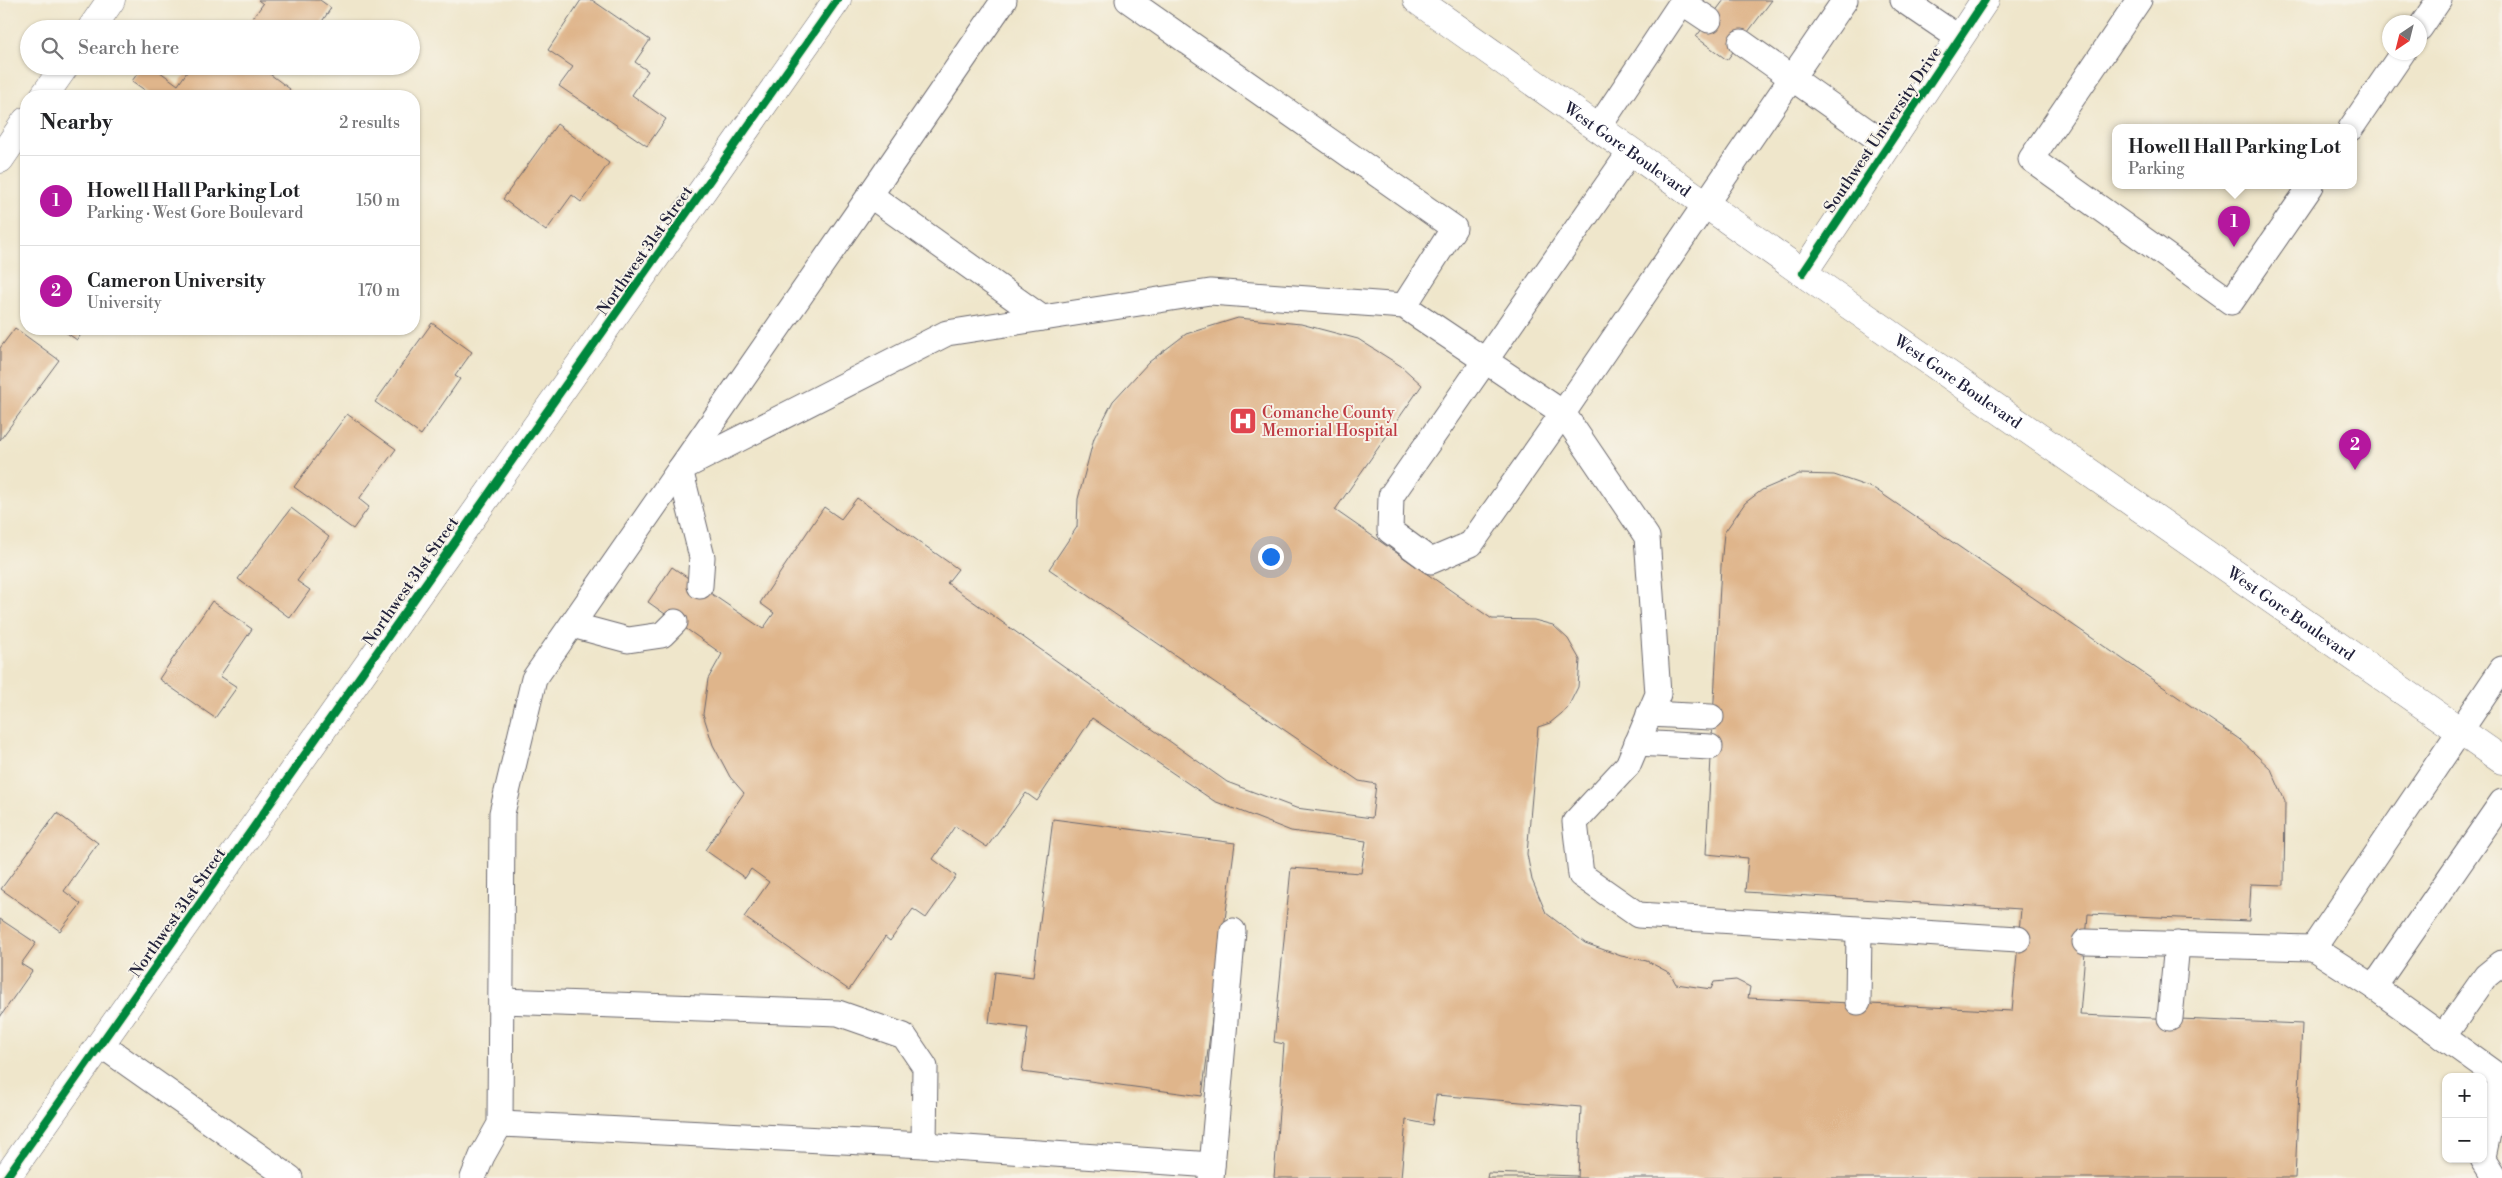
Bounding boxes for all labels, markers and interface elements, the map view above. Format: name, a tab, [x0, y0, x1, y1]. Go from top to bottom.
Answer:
north arrow	[2382, 15, 2427, 60]
search box	[20, 20, 420, 75]
icon: search	[38, 34, 66, 62]
text: Search here	[78, 36, 179, 60]
street label: Southwest University Drive	[1820, 43, 1946, 216]
street label: West Gore Boulevard	[1559, 98, 1694, 201]
text: Nearby	[40, 110, 113, 136]
text: 2 results	[339, 113, 400, 133]
popup	[2112, 124, 2357, 189]
text: Howell Hall Parking Lot	[2128, 135, 2341, 159]
text: Parking	[2128, 159, 2185, 179]
text: Howell Hall Parking Lot	[87, 179, 300, 203]
street label: Northwest 31st Street	[593, 182, 697, 319]
text: 1	[52, 191, 60, 211]
text: 150 m	[356, 191, 400, 211]
text: Parking · West Gore Boulevard	[87, 203, 303, 223]
pin: 1	[2218, 206, 2250, 247]
text: Cameron University	[87, 269, 265, 293]
text: 2	[51, 281, 61, 301]
text: 170 m	[358, 281, 400, 301]
text: University	[87, 293, 161, 313]
street label: West Gore Boulevard	[1889, 330, 2025, 433]
place label: Comanche County Memorial Hospital	[1262, 403, 1398, 441]
hospital icon: Comanche County Memorial Hospital	[1228, 406, 1258, 436]
pin: 2	[2339, 429, 2371, 470]
street label: Northwest 31st Street	[359, 513, 463, 650]
your location	[1258, 544, 1284, 570]
street label: West Gore Boulevard	[2222, 562, 2358, 665]
street label: Northwest 31st Street	[126, 844, 230, 981]
map controls	[2442, 1073, 2487, 1163]
button: +	[2442, 1073, 2487, 1118]
button: −	[2442, 1118, 2487, 1163]

